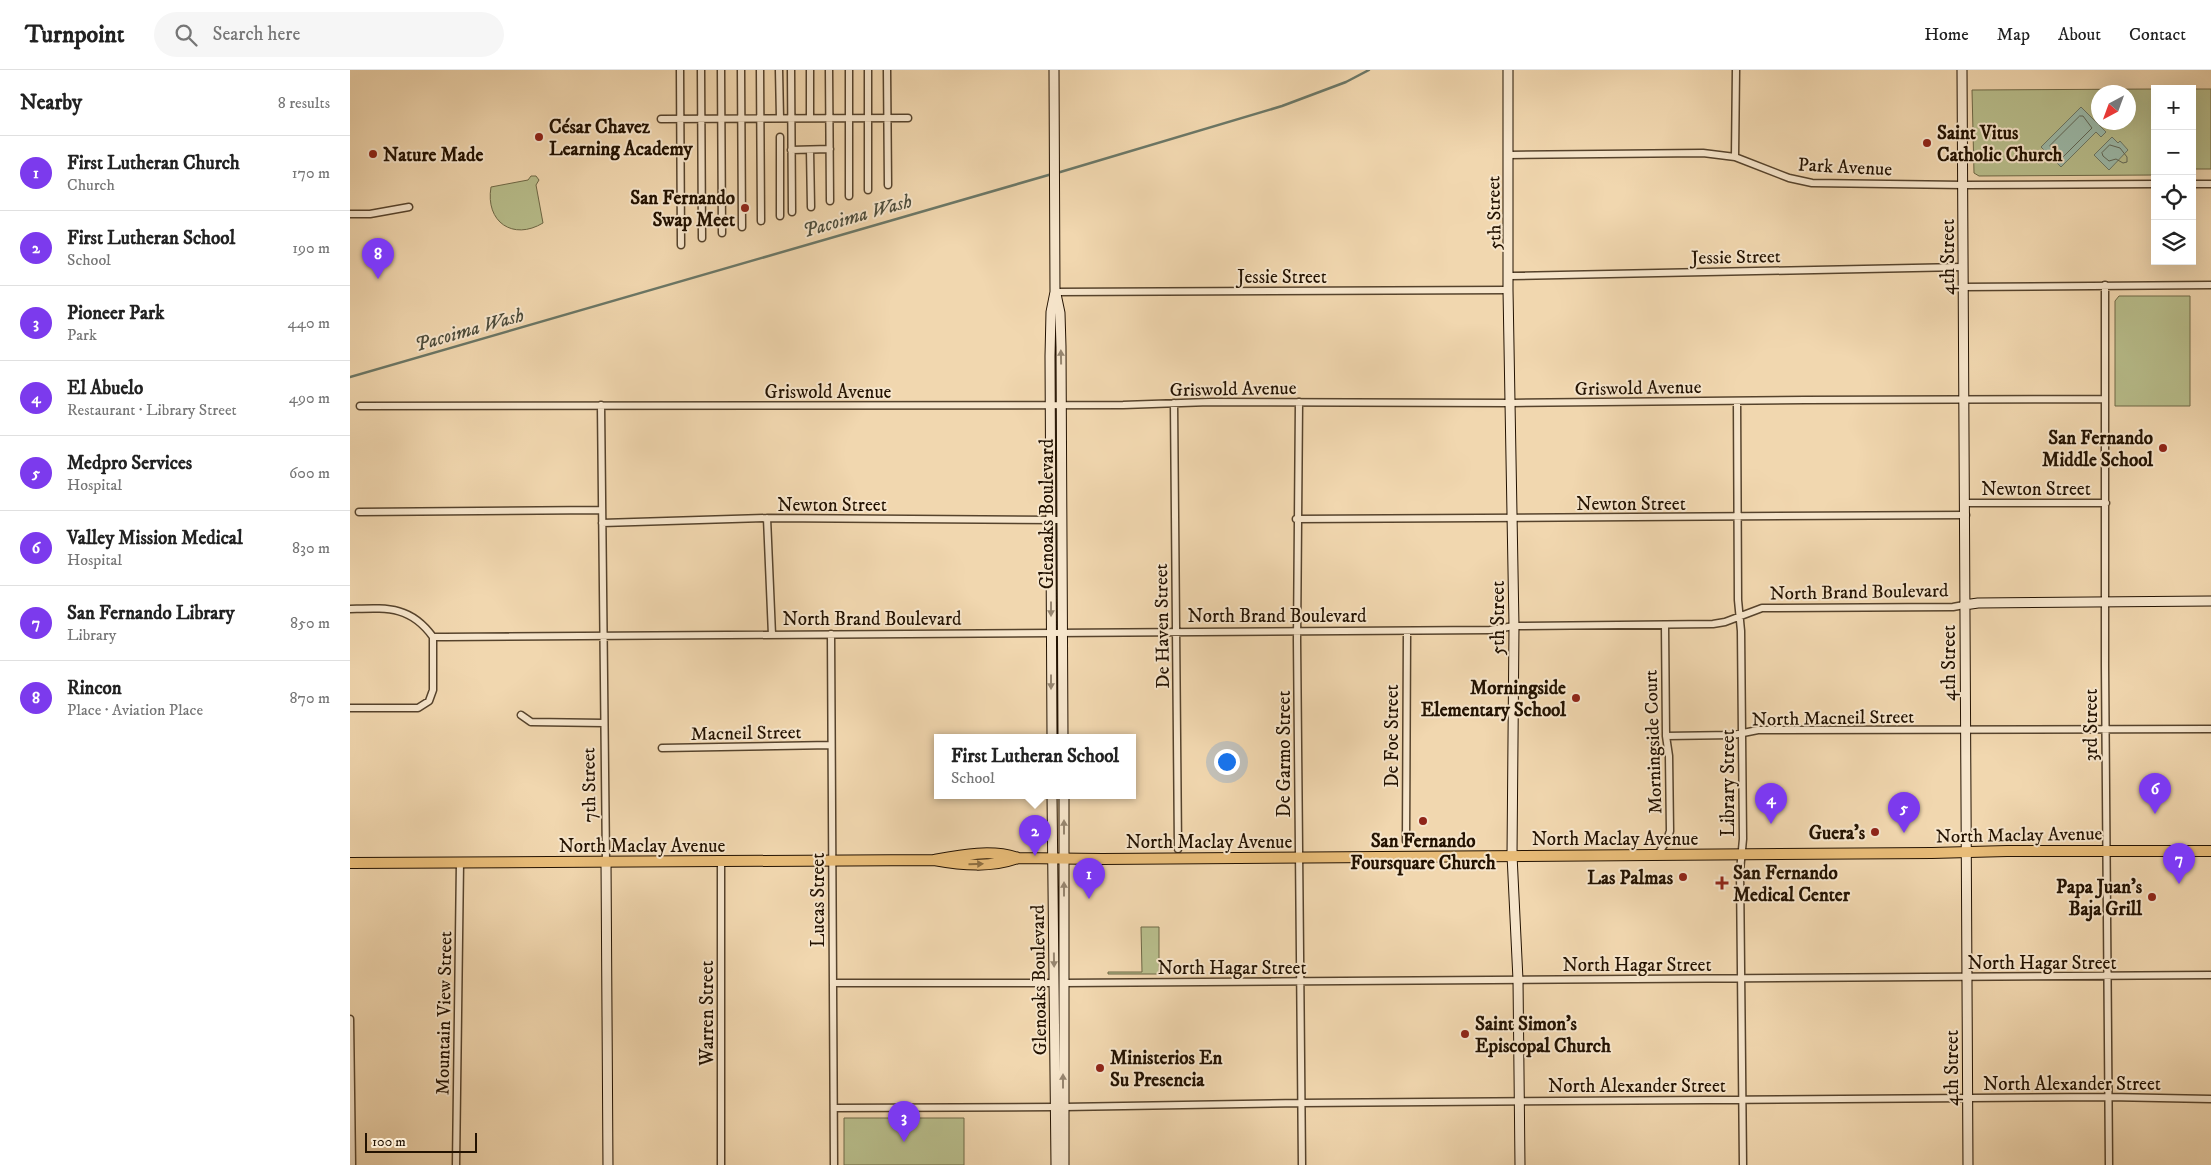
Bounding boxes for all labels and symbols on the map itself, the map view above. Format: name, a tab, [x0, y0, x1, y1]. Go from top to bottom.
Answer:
north arrow	[2091, 85, 2136, 130]
place label: César Chavez Learning Academy	[549, 116, 694, 161]
place label: Saint Vitus Catholic Church	[1937, 122, 2064, 167]
marker: César Chavez Learning Academy	[533, 131, 545, 143]
marker: Saint Vitus Catholic Church	[1921, 137, 1933, 149]
place label: Nature Made	[383, 144, 483, 167]
marker: Nature Made	[367, 148, 379, 160]
street label: Park Avenue	[1797, 154, 1893, 181]
street label: 5th Street	[1482, 176, 1507, 250]
place label: San Fernando Swap Meet	[630, 187, 736, 232]
water label: Pacoima Wash	[800, 189, 915, 244]
marker: San Fernando Swap Meet	[739, 202, 751, 214]
street label: 4th Street	[1937, 219, 1960, 295]
pin: 8	[362, 238, 394, 279]
street label: Jessie Street	[1689, 245, 1781, 270]
street label: Jessie Street	[1235, 266, 1327, 289]
water label: Pacoima Wash	[412, 303, 527, 358]
one-way arrow	[1057, 349, 1065, 365]
street label: Griswold Avenue	[1574, 376, 1702, 401]
street label: Griswold Avenue	[1169, 377, 1297, 402]
street label: Griswold Avenue	[765, 381, 892, 404]
place label: San Fernando Middle School	[2042, 427, 2153, 472]
street label: Glenoaks Boulevard	[1036, 438, 1059, 589]
marker: San Fernando Middle School	[2157, 442, 2169, 454]
street label: Newton Street	[1981, 478, 2091, 501]
street label: Newton Street	[1576, 493, 1686, 516]
street label: Newton Street	[777, 494, 887, 517]
street label: De Haven Street	[1150, 563, 1175, 689]
street label: North Brand Boulevard	[1769, 579, 1949, 606]
street label: 5th Street	[1487, 581, 1510, 655]
one-way arrow	[1047, 601, 1055, 617]
street label: North Brand Boulevard	[1188, 605, 1367, 628]
street label: North Brand Boulevard	[783, 608, 962, 631]
street label: 4th Street	[1938, 625, 1961, 701]
street label: Morningside Court	[1639, 669, 1668, 814]
one-way arrow	[1047, 674, 1055, 690]
place label: Morningside Elementary School	[1421, 677, 1566, 722]
street label: De Foe Street	[1381, 684, 1404, 788]
street label: 3rd Street	[2080, 689, 2103, 761]
street label: De Garmo Street	[1273, 691, 1296, 818]
marker: Morningside Elementary School	[1570, 692, 1582, 704]
street label: North Macneil Street	[1752, 706, 1914, 731]
street label: Macneil Street	[690, 721, 802, 746]
street label: Library Street	[1717, 729, 1740, 837]
street label: 7th Street	[577, 747, 602, 823]
your location	[1214, 749, 1240, 775]
pin: 6	[2139, 773, 2171, 814]
pin: 4	[1755, 783, 1787, 824]
pin: 5	[1888, 792, 1920, 833]
pin: 2	[1019, 815, 1051, 856]
marker: San Fernando Foursquare Church	[1417, 815, 1429, 827]
one-way arrow	[1060, 818, 1068, 834]
place label: Guera's	[1809, 822, 1866, 845]
street label: North Maclay Avenue	[1935, 823, 2103, 848]
marker: Guera's	[1869, 826, 1881, 838]
street label: North Maclay Avenue	[1532, 828, 1698, 851]
place label: San Fernando Foursquare Church	[1350, 830, 1497, 876]
street label: North Maclay Avenue	[1126, 831, 1292, 854]
street label: North Maclay Avenue	[559, 835, 725, 858]
pin: 7	[2163, 843, 2195, 884]
street label: Lucas Street	[807, 853, 830, 947]
pin: 1	[1073, 858, 1105, 899]
one-way arrow	[968, 860, 984, 868]
place label: San Fernando Medical Center	[1733, 862, 1851, 907]
place label: Las Palmas	[1587, 867, 1674, 890]
marker: Las Palmas	[1677, 871, 1689, 883]
marker: San Fernando Medical Center	[1715, 876, 1729, 890]
place label: Papa Juan's Baja Grill	[2056, 876, 2143, 922]
one-way arrow	[1060, 881, 1068, 897]
marker: Papa Juan's Baja Grill	[2146, 891, 2158, 903]
street label: Glenoaks Boulevard	[1027, 904, 1052, 1056]
street label: Mountain View Street	[432, 931, 457, 1095]
one-way arrow	[1050, 952, 1058, 968]
street label: North Hagar Street	[1967, 952, 2117, 975]
street label: North Hagar Street	[1562, 954, 1712, 977]
street label: North Hagar Street	[1157, 957, 1307, 980]
street label: Warren Street	[696, 960, 719, 1067]
place label: Saint Simon's Episcopal Church	[1475, 1013, 1612, 1058]
marker: Saint Simon's Episcopal Church	[1459, 1028, 1471, 1040]
street label: 4th Street	[1941, 1030, 1964, 1106]
place label: Ministerios En Su Presencia	[1110, 1047, 1223, 1092]
marker: Ministerios En Su Presencia	[1094, 1062, 1106, 1074]
one-way arrow	[1059, 1073, 1067, 1089]
street label: North Alexander Street	[1983, 1073, 2161, 1096]
street label: North Alexander Street	[1548, 1075, 1726, 1098]
pin: 3	[888, 1101, 920, 1142]
scale bar	[365, 1130, 478, 1153]

